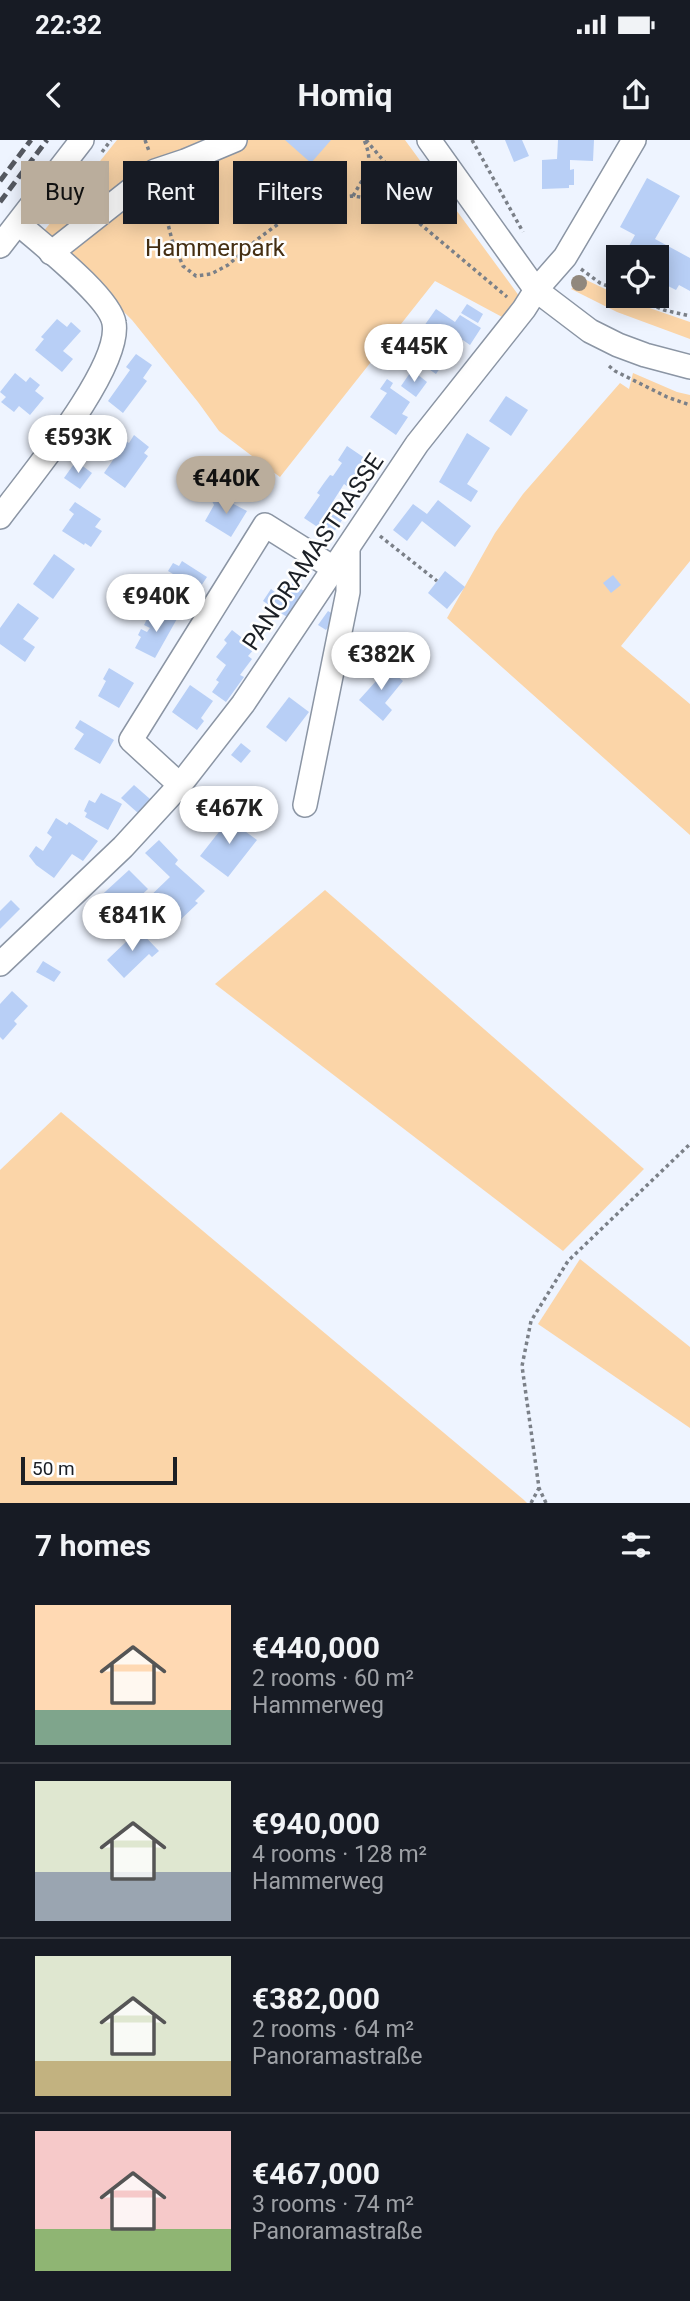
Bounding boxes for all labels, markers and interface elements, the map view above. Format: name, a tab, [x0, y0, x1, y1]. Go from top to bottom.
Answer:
text: 22:32	[35, 10, 102, 40]
icon: back	[35, 76, 73, 114]
text: Homiq	[298, 76, 392, 114]
icon: share	[617, 76, 655, 114]
chip: Buy	[21, 161, 109, 224]
chip: Rent	[123, 161, 219, 224]
chip: Filters	[233, 161, 347, 224]
chip: New	[361, 161, 457, 224]
park label: Hammerpark	[145, 234, 286, 262]
map controls	[606, 245, 669, 308]
button: locate	[606, 245, 669, 308]
pin: €445K	[365, 324, 463, 384]
text: €445K	[380, 333, 448, 360]
pin: €593K	[29, 416, 127, 475]
text: €593K	[44, 424, 112, 451]
street label: PANORAMASTRASSE	[237, 448, 389, 656]
pin: €440K	[177, 456, 275, 516]
text: €440K	[192, 465, 260, 492]
pin: €940K	[107, 574, 205, 634]
text: €940K	[122, 583, 190, 610]
pin: €382K	[332, 632, 430, 692]
text: €382K	[347, 641, 415, 668]
pin: €467K	[180, 786, 278, 846]
text: €467K	[195, 795, 263, 822]
pin: €841K	[83, 894, 181, 953]
text: €841K	[98, 902, 166, 929]
scale bar	[21, 1454, 177, 1486]
text: 50 m	[32, 1457, 75, 1480]
icon: filters	[617, 1526, 655, 1564]
text: 7 homes	[35, 1528, 151, 1563]
text: €440,000	[252, 1630, 380, 1665]
icon: home	[91, 1633, 175, 1717]
text: 2 rooms · 60 m²	[252, 1665, 414, 1692]
text: Hammerweg	[252, 1692, 384, 1719]
text: €940,000	[252, 1806, 380, 1841]
icon: home	[91, 1809, 175, 1893]
text: 4 rooms · 128 m²	[252, 1841, 427, 1868]
text: Hammerweg	[252, 1868, 384, 1895]
text: €382,000	[252, 1981, 380, 2016]
icon: home	[91, 1984, 175, 2068]
text: 2 rooms · 64 m²	[252, 2016, 414, 2043]
text: Panoramastraße	[252, 2043, 422, 2070]
text: €467,000	[252, 2156, 380, 2191]
icon: home	[91, 2159, 175, 2243]
text: 3 rooms · 74 m²	[252, 2191, 414, 2218]
text: Panoramastraße	[252, 2218, 422, 2245]

